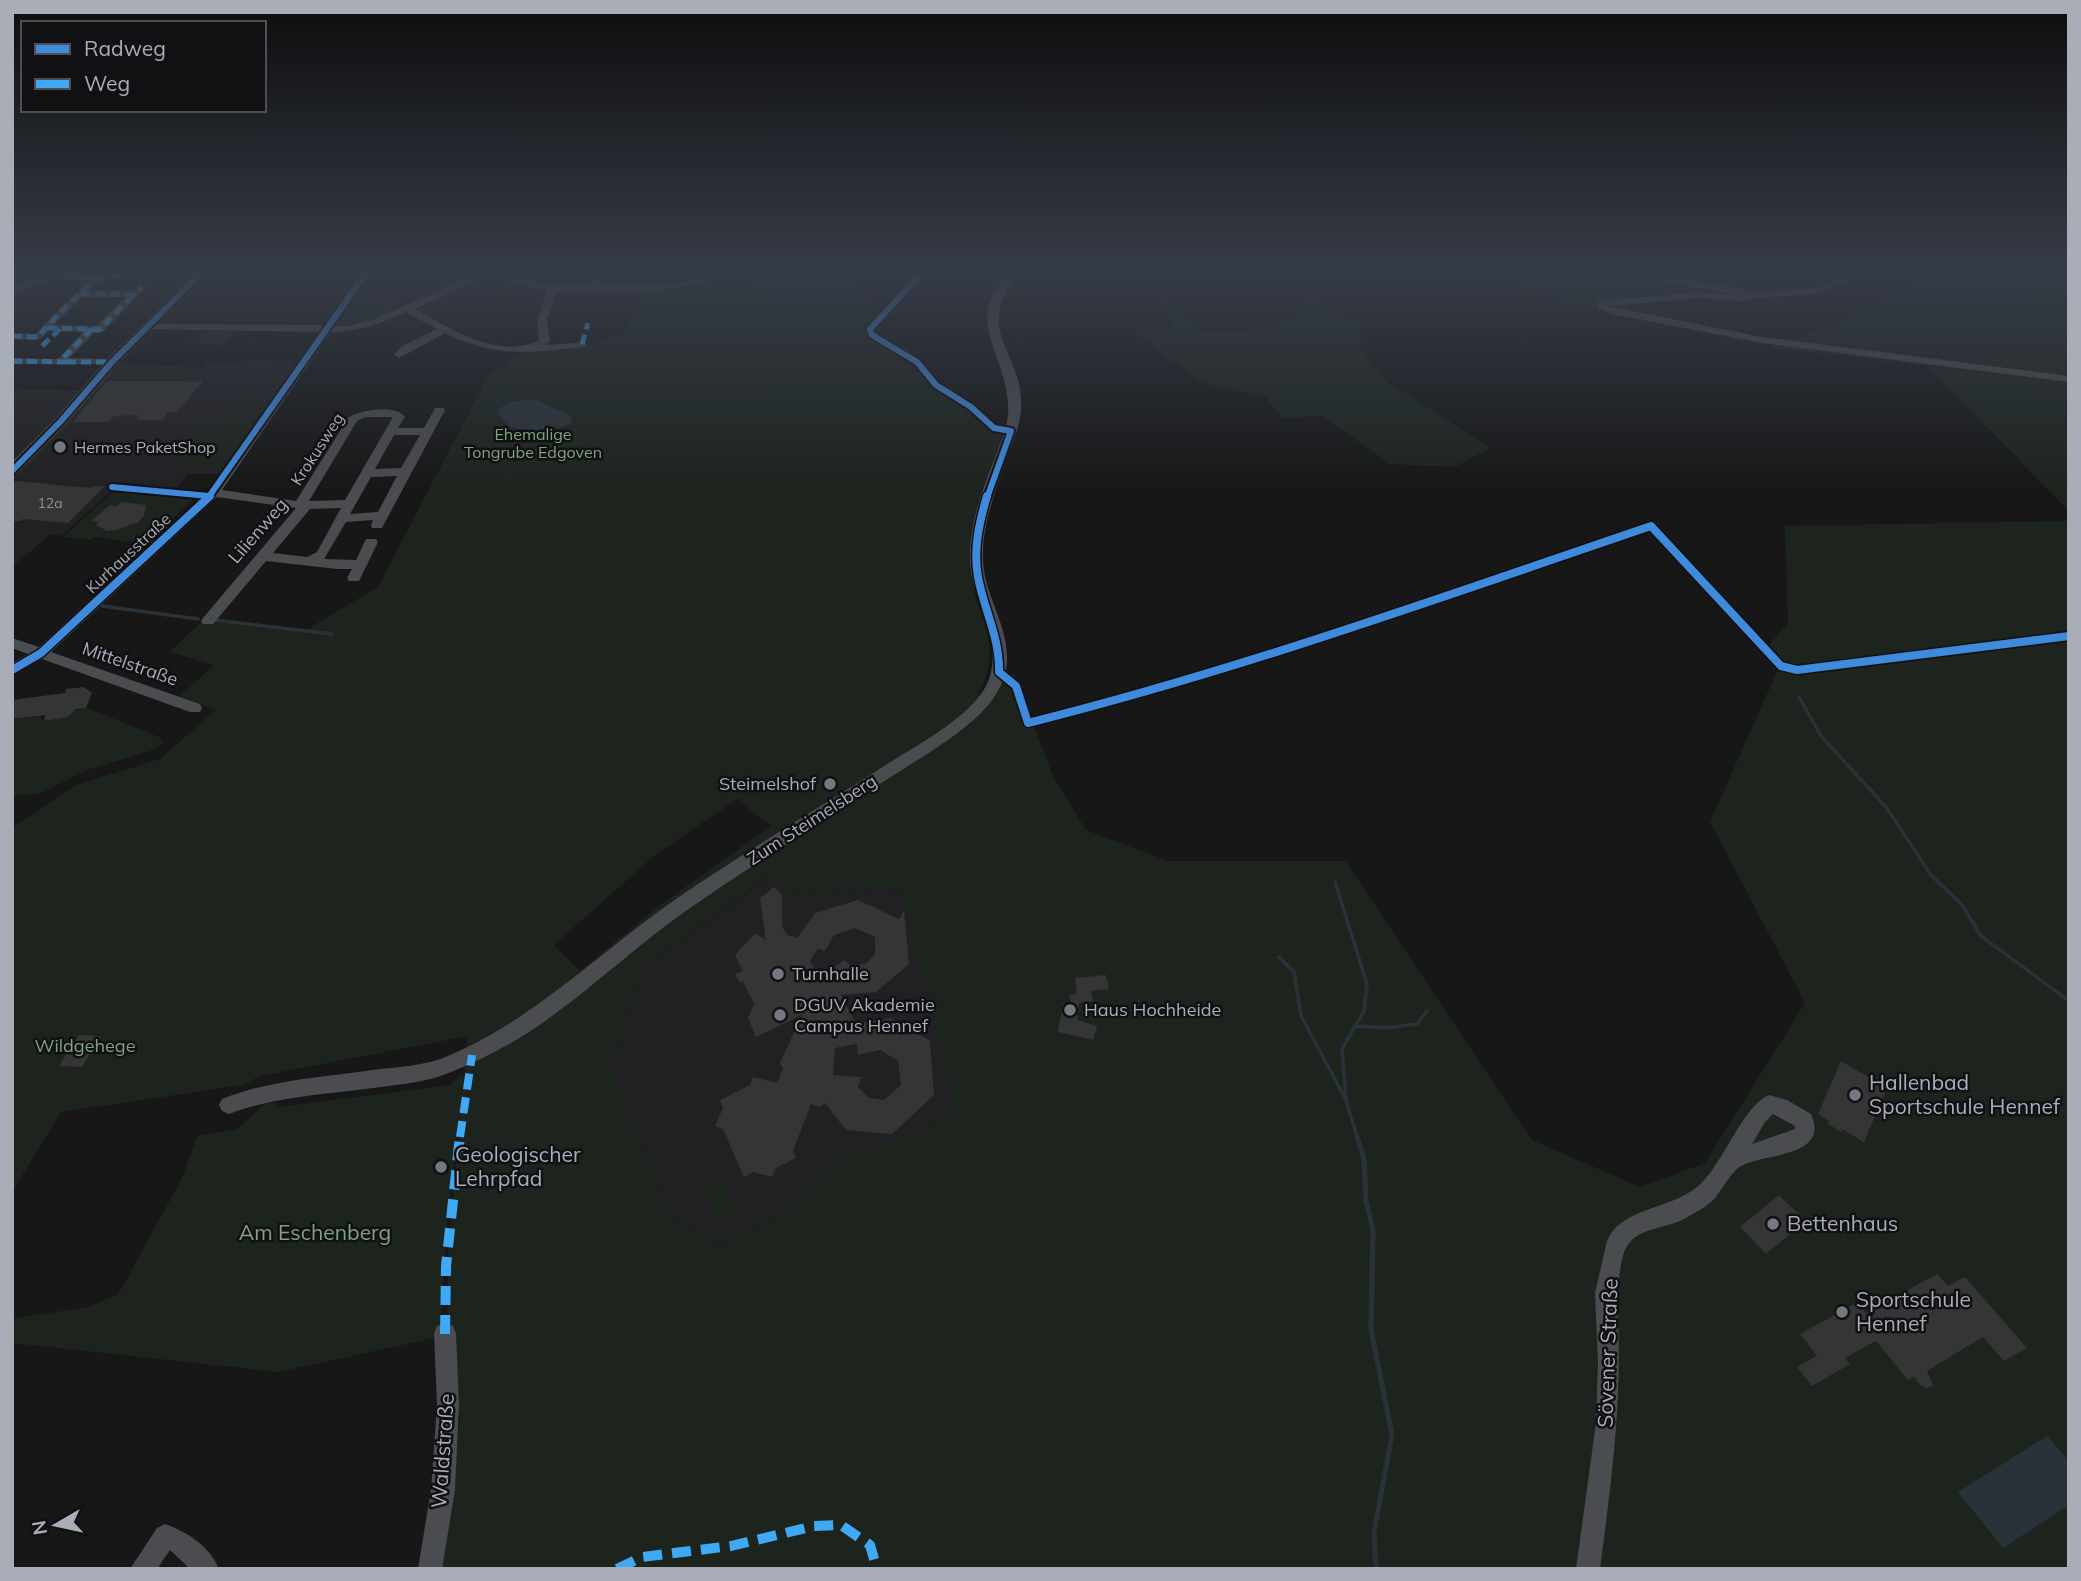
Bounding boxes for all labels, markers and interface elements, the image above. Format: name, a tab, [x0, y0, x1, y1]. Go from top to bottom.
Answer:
legend	[21, 21, 266, 112]
text: Radweg	[84, 35, 166, 61]
text: Weg	[84, 70, 130, 96]
street label: Krokusweg	[286, 409, 348, 489]
park label: Ehemalige Tongrube Edgoven	[464, 424, 602, 462]
place label: Hermes PaketShop	[74, 437, 216, 457]
marker: Hermes PaketShop	[52, 439, 68, 455]
street label: Lilienweg	[223, 493, 292, 568]
house number: 12a	[37, 494, 63, 512]
street label: Kurhausstraße	[81, 509, 175, 597]
street label: Mittelstraße	[79, 636, 181, 691]
street label: Zum Steimelsberg	[743, 769, 881, 870]
place label: Steimelshof	[719, 772, 817, 795]
marker: Steimelshof	[822, 776, 838, 792]
place label: Turnhalle	[792, 962, 869, 985]
marker: Turnhalle	[770, 966, 786, 982]
place label: DGUV Akademie Campus Hennef	[794, 993, 935, 1037]
place label: Haus Hochheide	[1084, 998, 1221, 1021]
marker: Haus Hochheide	[1062, 1002, 1078, 1018]
marker: DGUV Akademie Campus Hennef	[772, 1007, 788, 1023]
park label: Wildgehege	[34, 1034, 136, 1057]
place label: Hallenbad Sportschule Hennef	[1869, 1069, 2061, 1119]
marker: Hallenbad Sportschule Hennef	[1847, 1087, 1863, 1103]
place label: Geologischer Lehrpfad	[455, 1141, 581, 1191]
marker: Geologischer Lehrpfad	[433, 1159, 449, 1175]
place label: Bettenhaus	[1787, 1210, 1898, 1236]
marker: Bettenhaus	[1765, 1216, 1781, 1232]
park label: Am Eschenberg	[239, 1219, 391, 1245]
street label: Sövener Straße	[1591, 1278, 1623, 1428]
place label: Sportschule Hennef	[1856, 1286, 1971, 1336]
marker: Sportschule Hennef	[1834, 1304, 1850, 1320]
street label: Waldstraße	[425, 1393, 459, 1509]
north arrow	[21, 1490, 91, 1560]
text: N	[26, 1519, 52, 1537]

